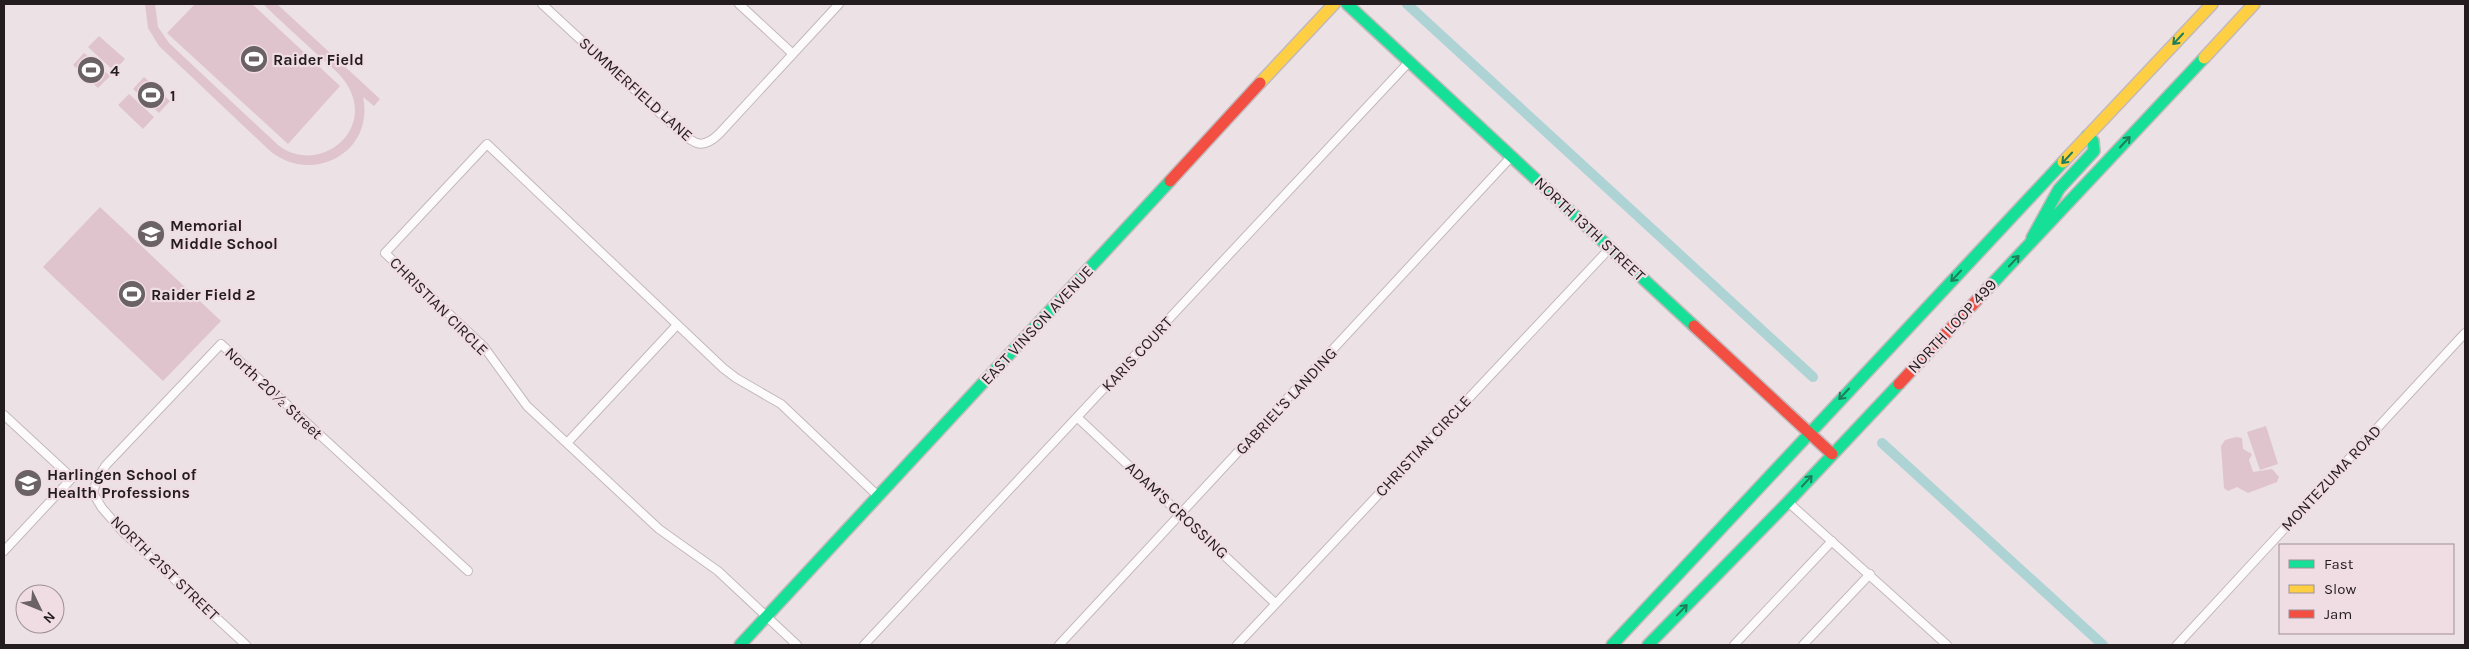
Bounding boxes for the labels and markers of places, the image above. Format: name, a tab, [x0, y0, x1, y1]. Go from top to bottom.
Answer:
sports icon: Raider Field	[239, 44, 269, 74]
place label: Raider Field	[273, 50, 364, 69]
sports icon: 4	[76, 55, 106, 85]
place label: 4	[110, 61, 120, 80]
sports icon: 1	[136, 80, 166, 110]
place label: 1	[170, 86, 176, 105]
place label: Memorial Middle School	[170, 216, 278, 253]
school or university icon: Memorial Middle School	[136, 219, 166, 249]
sports icon: Raider Field 2	[117, 279, 147, 309]
place label: Raider Field 2	[151, 285, 255, 304]
place label: Harlingen School of Health Professions	[47, 465, 197, 502]
school or university icon: Harlingen School of Health Professions	[13, 468, 43, 498]

